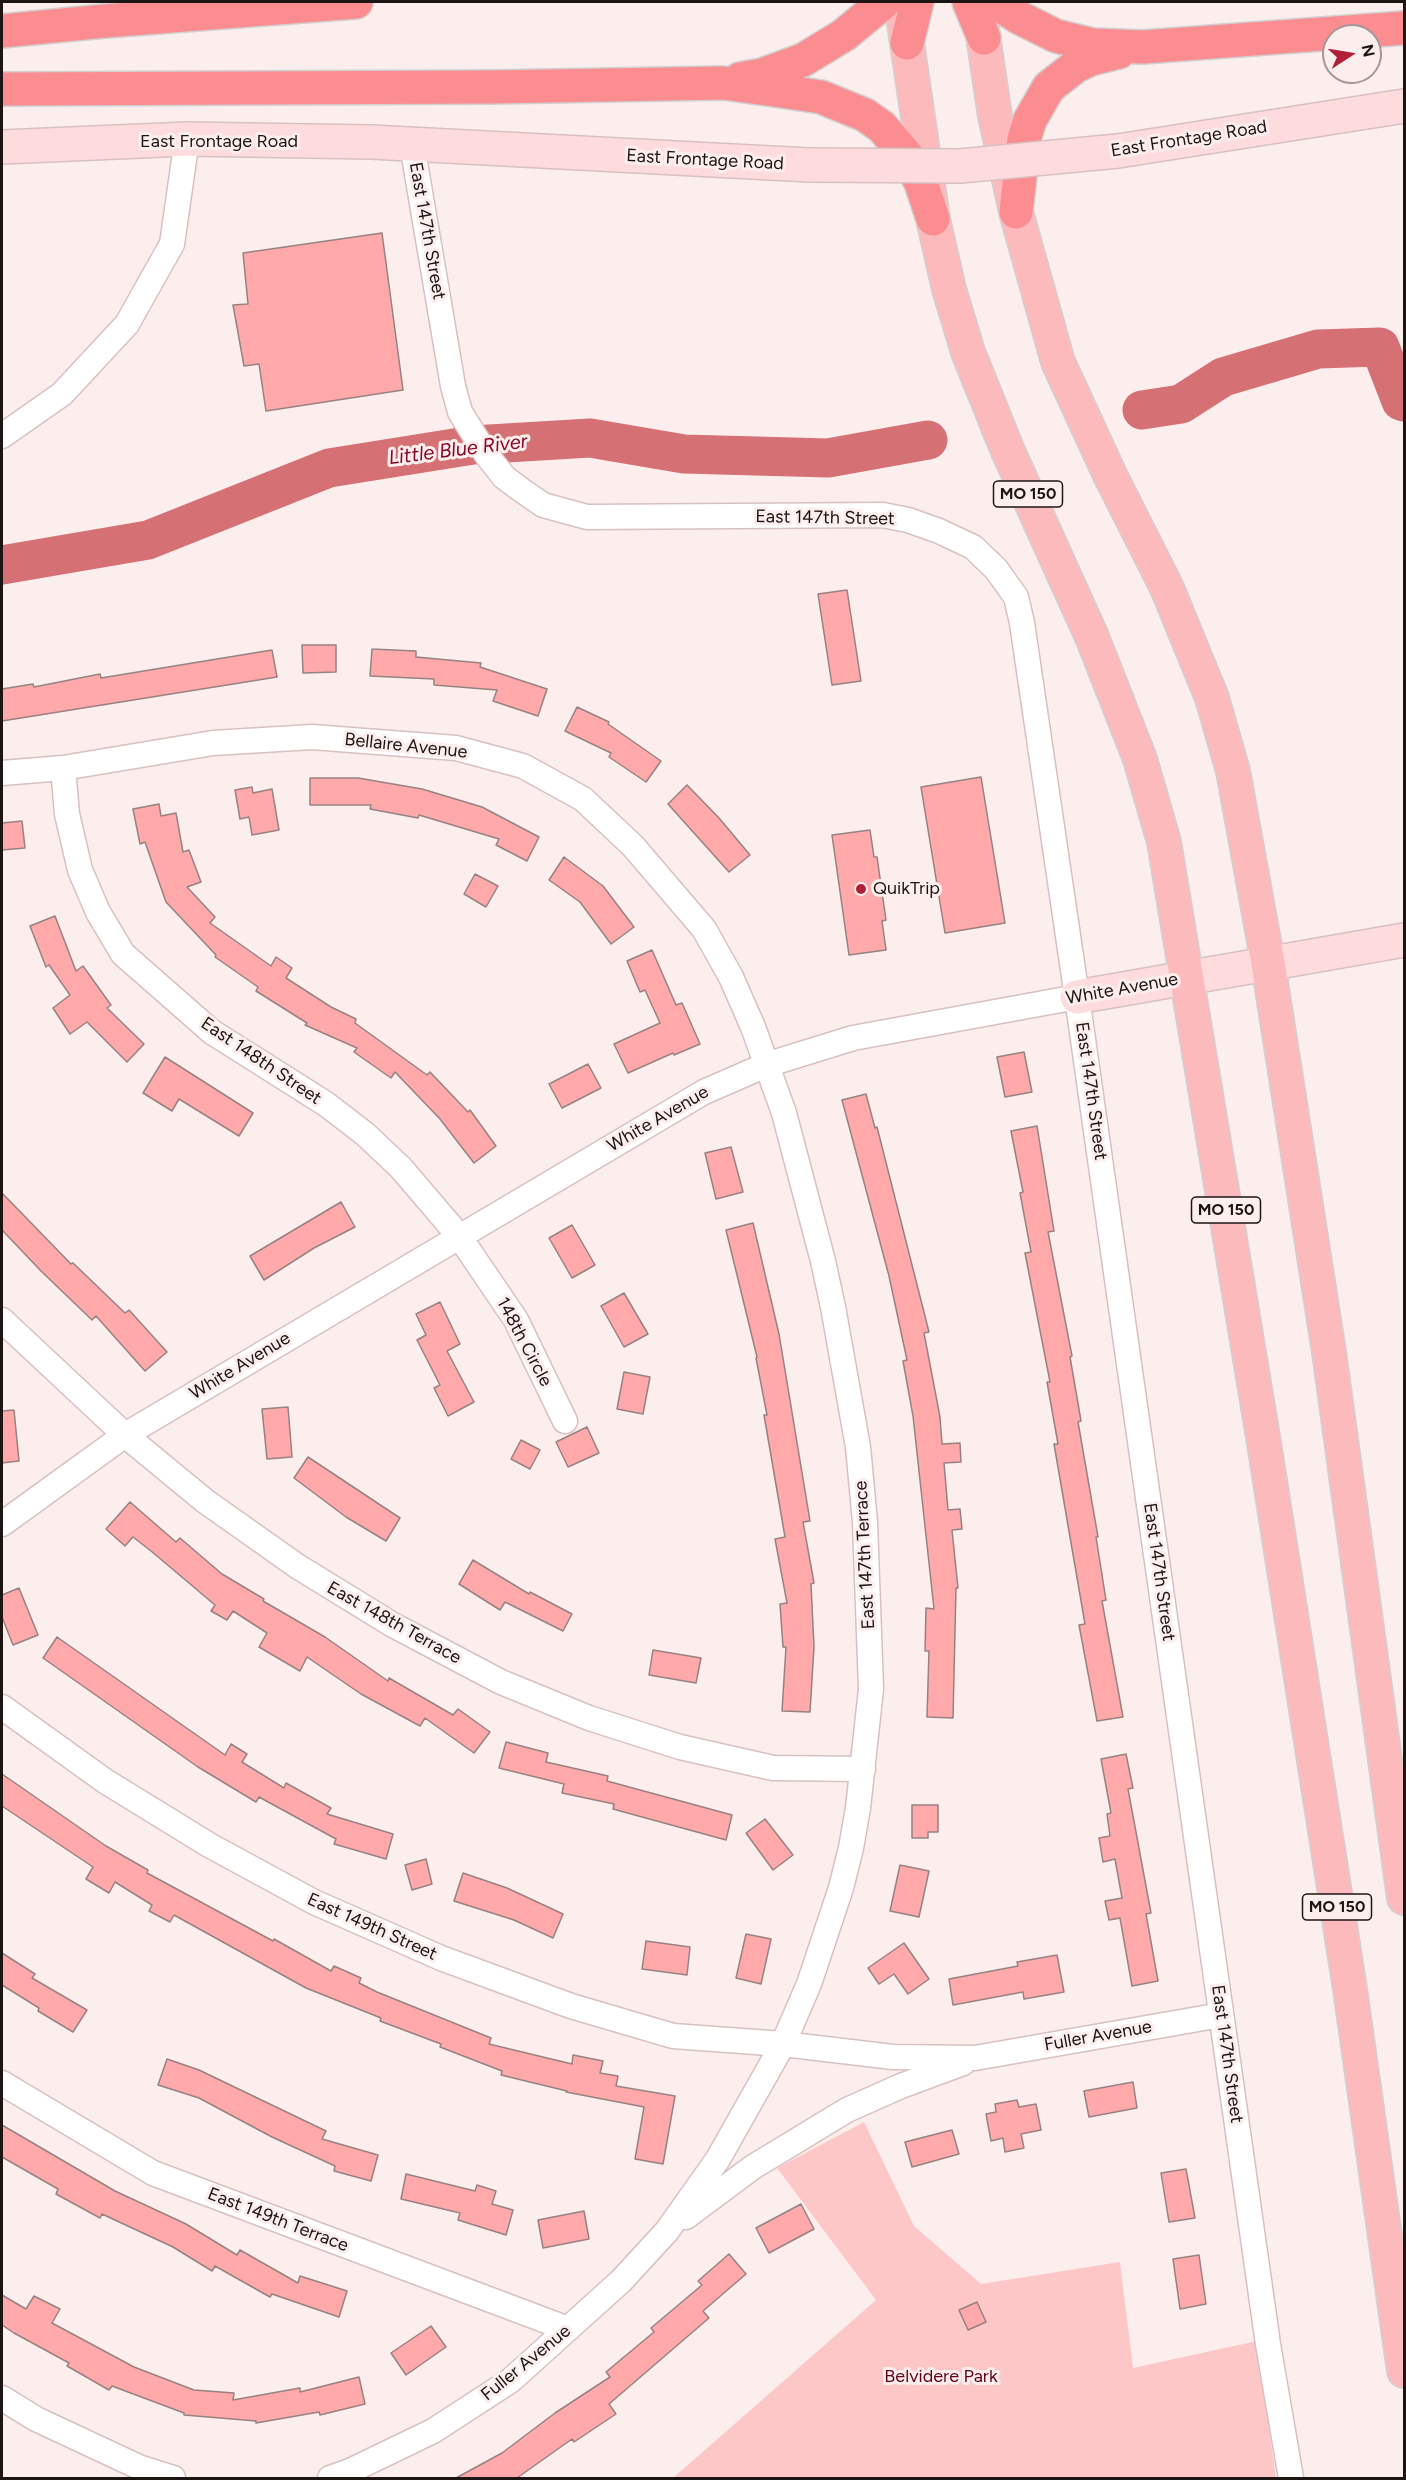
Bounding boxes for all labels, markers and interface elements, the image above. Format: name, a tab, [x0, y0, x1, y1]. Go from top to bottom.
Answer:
north arrow	[1322, 24, 1382, 84]
text: N	[1358, 43, 1379, 59]
street label: East Frontage Road	[1109, 116, 1269, 162]
street label: East Frontage Road	[140, 131, 298, 153]
street label: East Frontage Road	[626, 145, 784, 175]
street label: East 147th Street	[404, 160, 450, 302]
water label: Little Blue River	[387, 430, 529, 470]
road number: MO 150	[994, 481, 1062, 507]
street label: East 147th Street	[755, 506, 895, 530]
street label: Bellaire Avenue	[344, 729, 468, 763]
place label: QuikTrip	[873, 878, 940, 900]
marker: QuikTrip	[854, 882, 868, 896]
street label: White Avenue	[1064, 969, 1180, 1009]
street label: East 148th Street	[197, 1013, 325, 1109]
street label: East 147th Street	[1071, 1020, 1111, 1162]
street label: White Avenue	[603, 1081, 713, 1157]
road number: MO 150	[1192, 1197, 1260, 1223]
street label: 148th Circle	[492, 1294, 556, 1390]
street label: White Avenue	[186, 1328, 294, 1404]
street label: East 147th Terrace	[850, 1480, 880, 1630]
street label: East 147th Street	[1139, 1501, 1179, 1643]
street label: East 148th Terrace	[323, 1577, 465, 1669]
street label: East 149th Street	[304, 1889, 440, 1965]
road number: MO 150	[1302, 1894, 1372, 1920]
street label: East 147th Street	[1207, 1983, 1247, 2125]
street label: Fuller Avenue	[1043, 2016, 1153, 2056]
street label: East 149th Terrace	[205, 2183, 351, 2257]
street label: Fuller Avenue	[477, 2320, 575, 2406]
park label: Belvidere Park	[884, 2366, 998, 2388]

